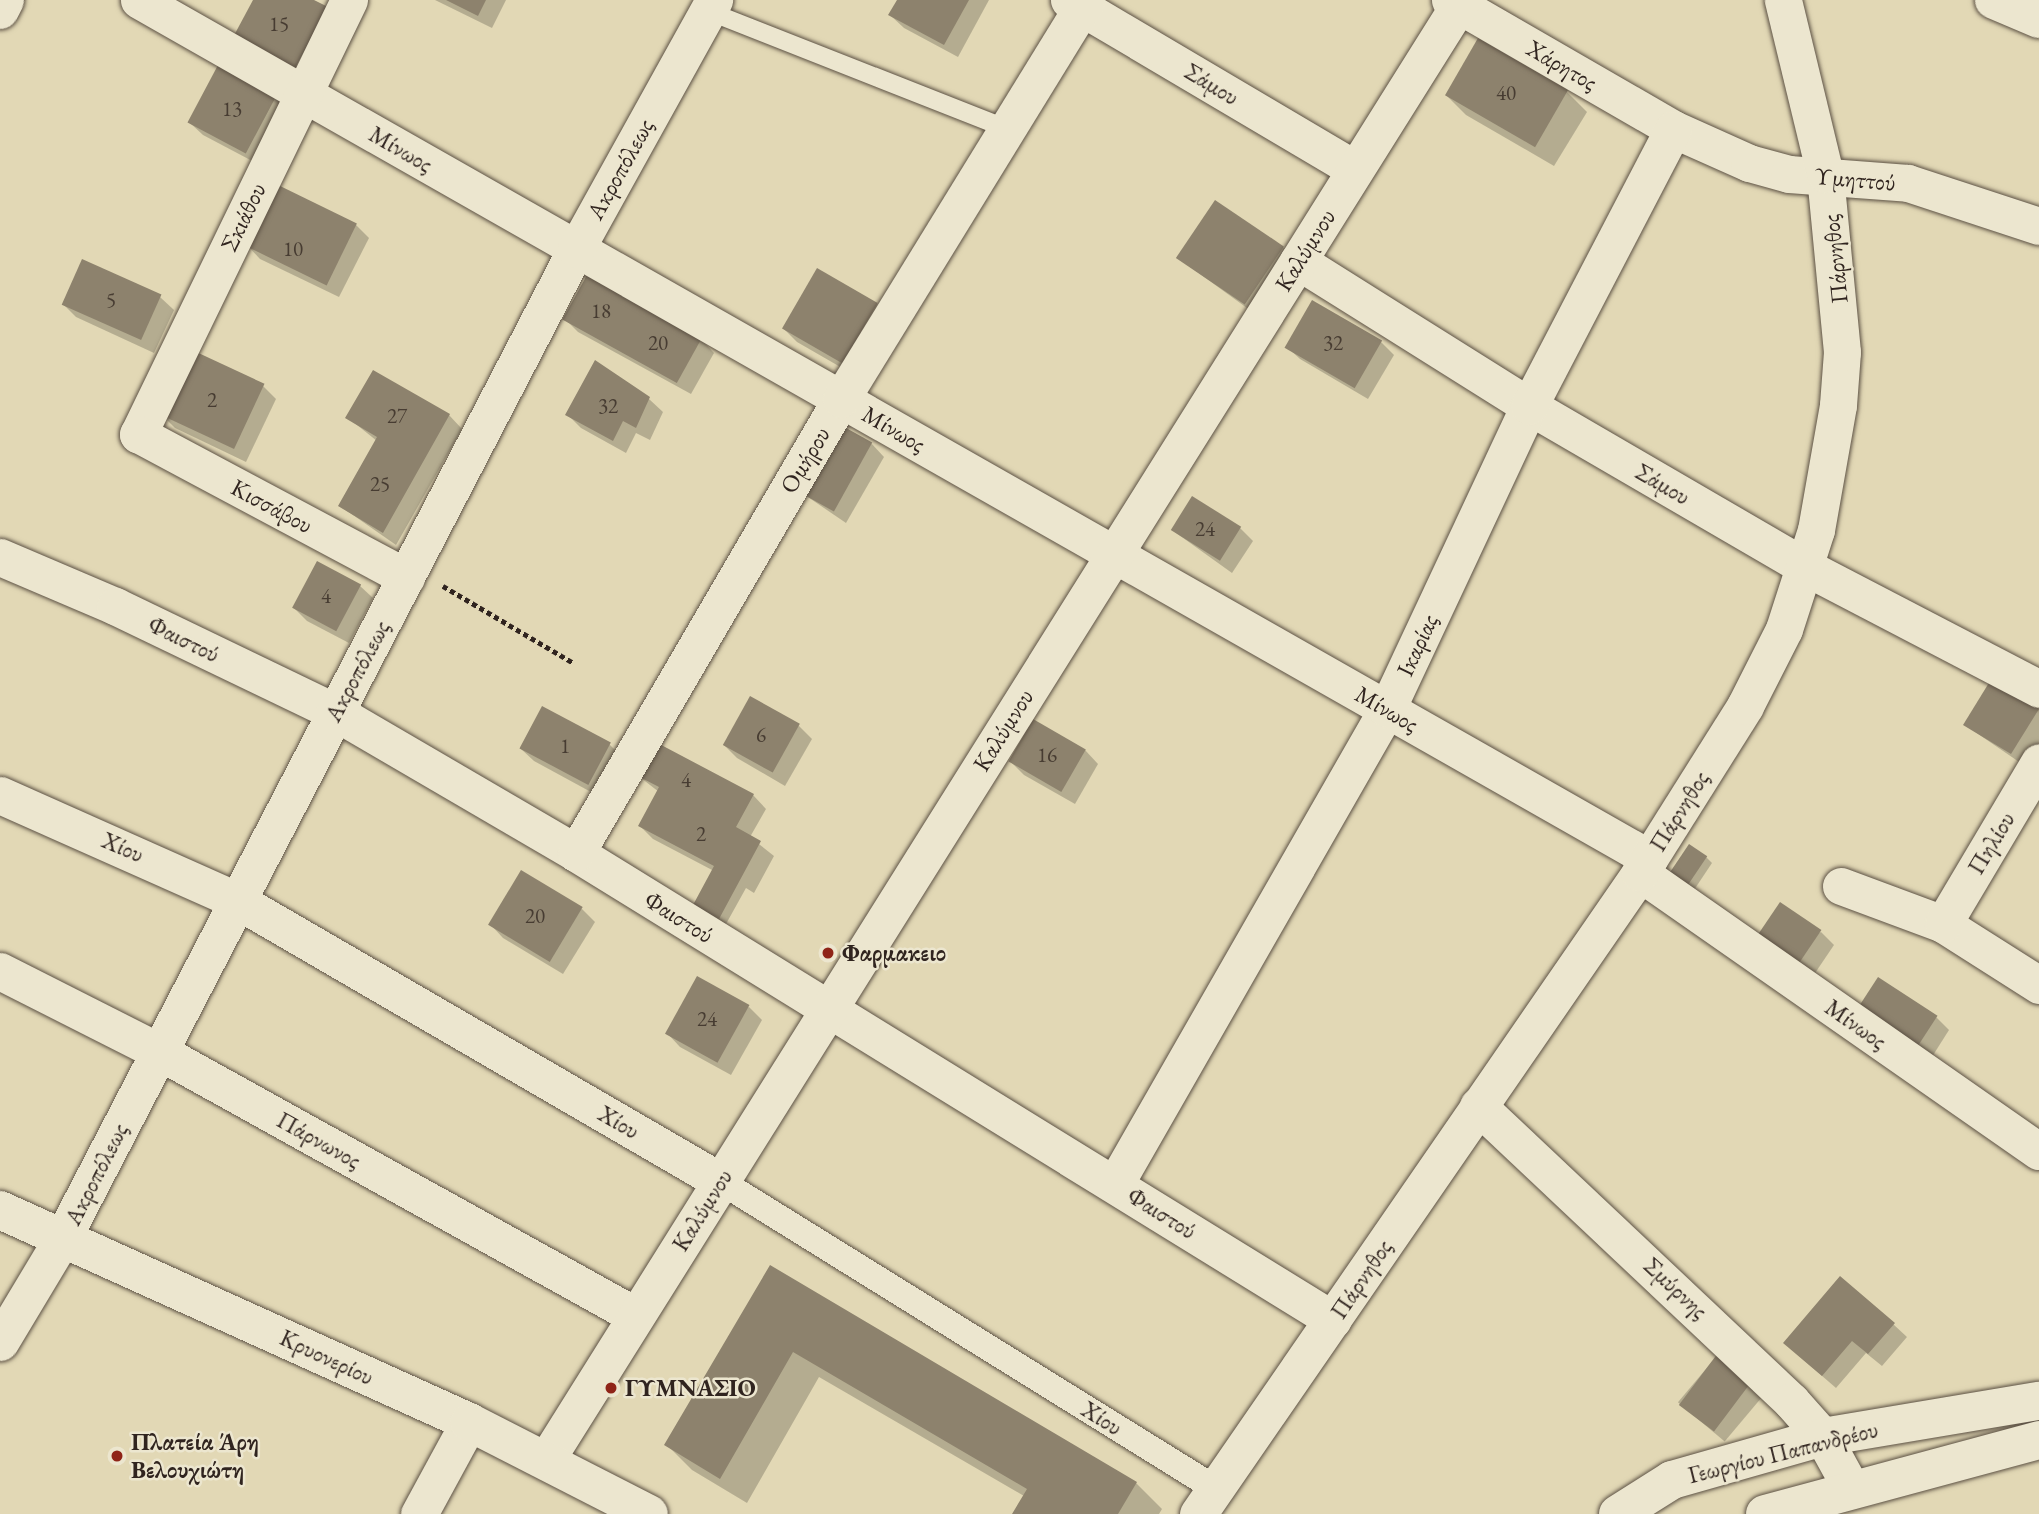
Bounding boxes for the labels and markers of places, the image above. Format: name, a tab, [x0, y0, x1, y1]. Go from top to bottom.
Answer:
place label: Φαρμακειο	[842, 939, 946, 967]
marker: Φαρμακειο	[820, 945, 836, 961]
place label: ΓΥΜΝΑΣΙΟ	[625, 1374, 756, 1402]
marker: ΓΥΜΝΑΣΙΟ	[603, 1380, 619, 1396]
place label: Πλατεία Άρη Βελουχιώτη	[131, 1428, 259, 1484]
marker: Πλατεία Άρη Βελουχιώτη	[109, 1448, 125, 1464]

